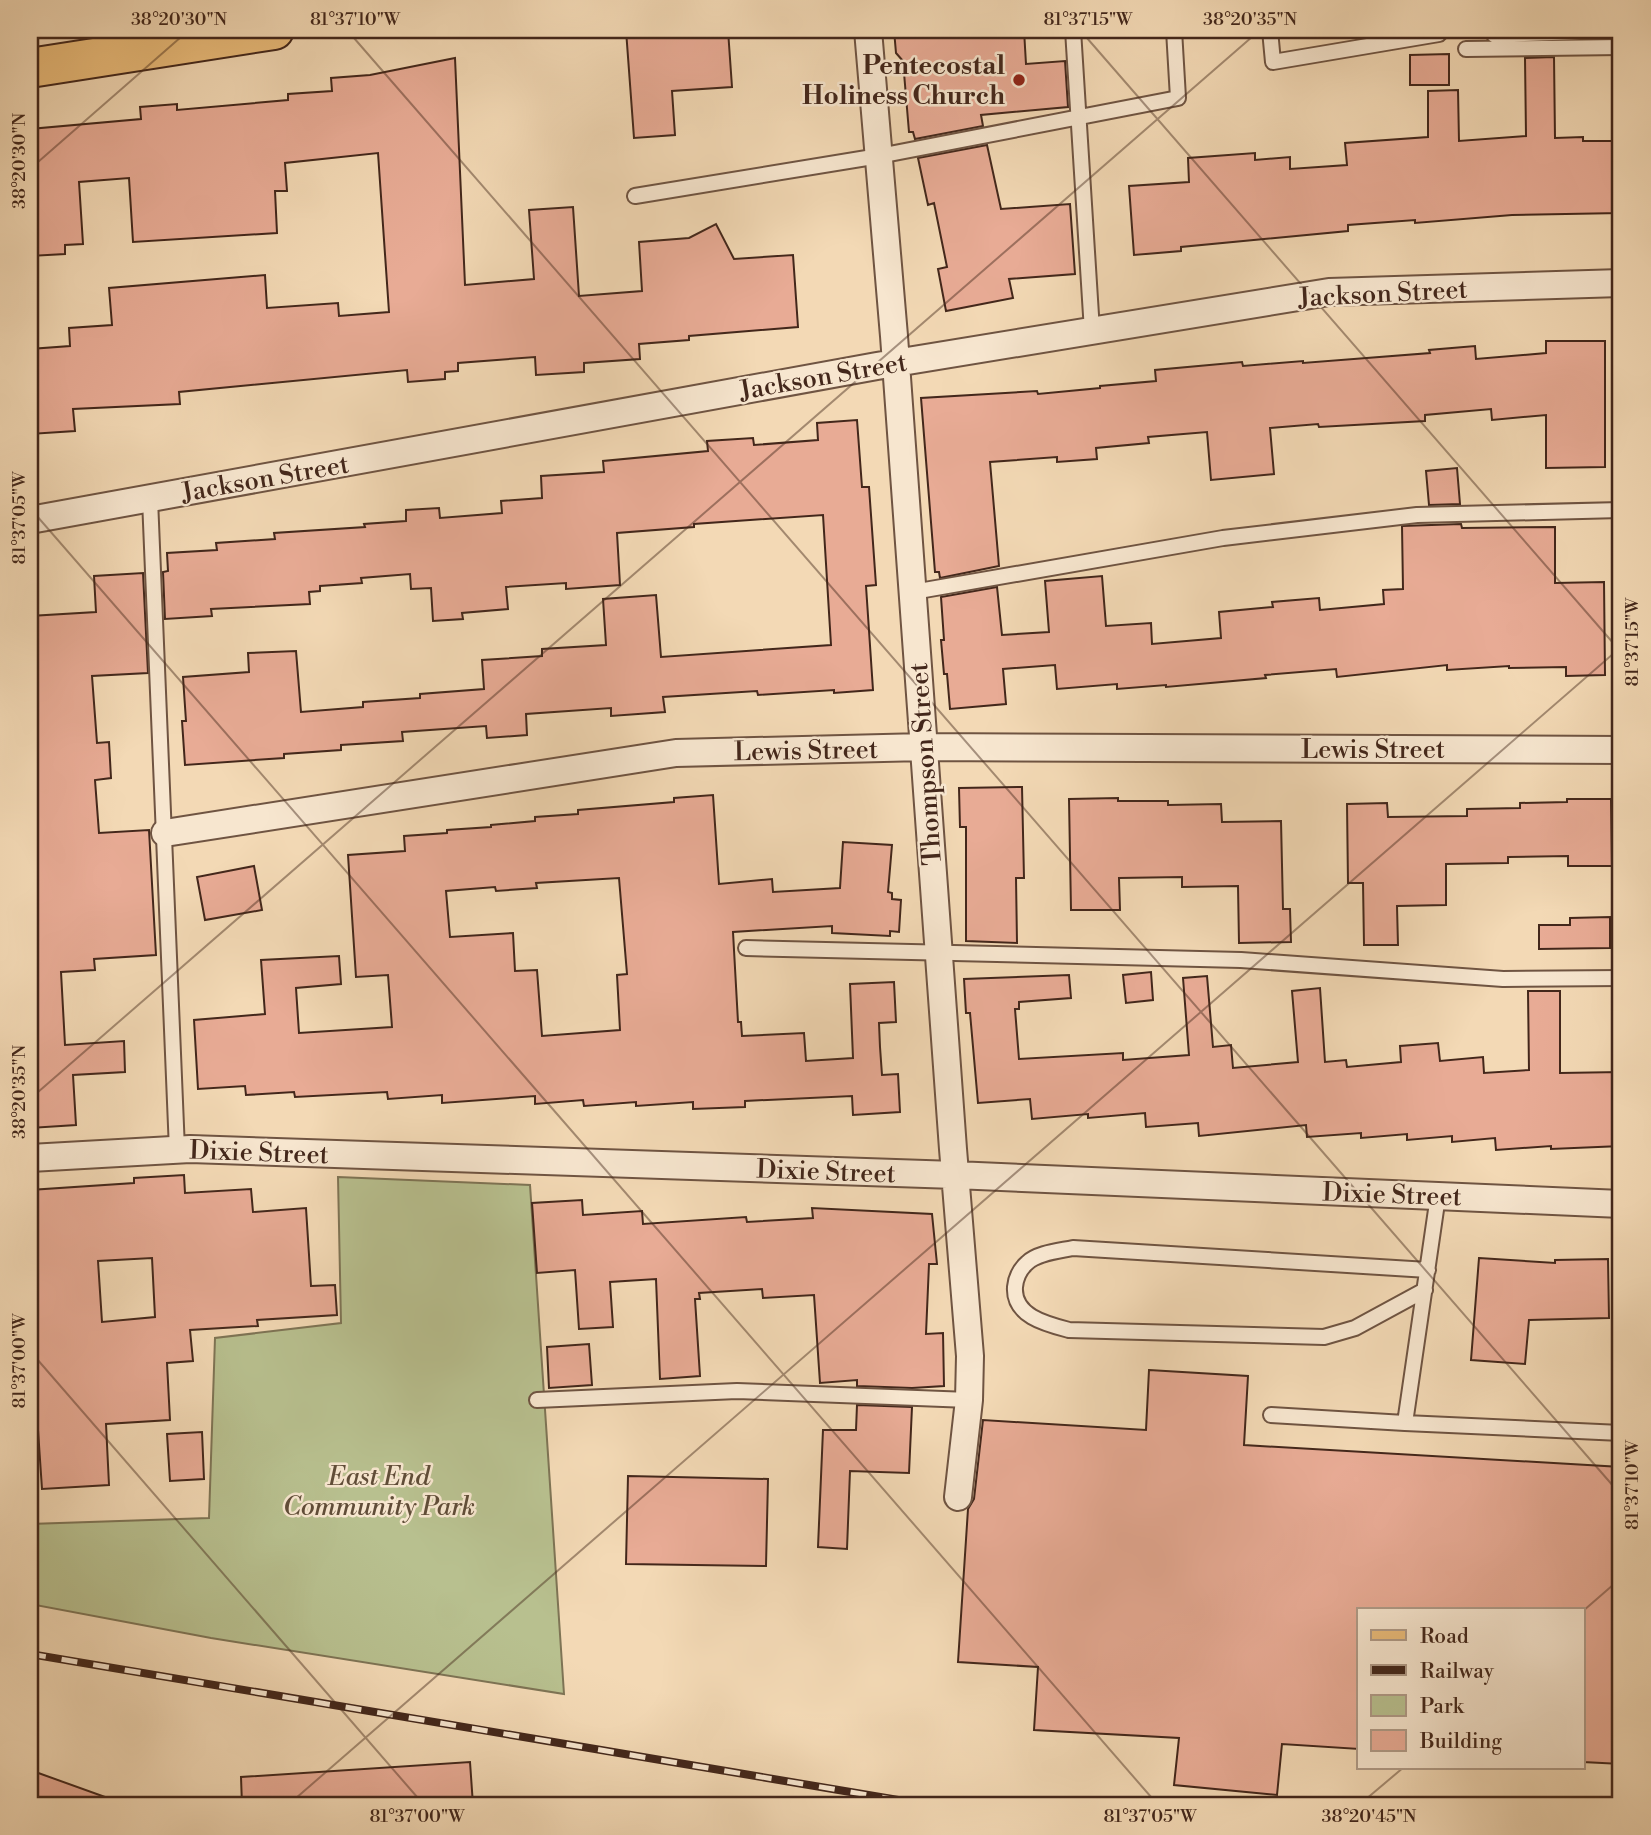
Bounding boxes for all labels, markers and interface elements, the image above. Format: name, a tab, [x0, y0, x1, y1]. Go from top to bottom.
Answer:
text: 38°20'30"N	[131, 8, 228, 31]
text: 81°37'10"W	[310, 8, 401, 31]
text: 81°37'15"W	[1044, 8, 1133, 31]
text: 38°20'35"N	[1203, 8, 1298, 31]
place label: Pentecostal Holiness Church	[802, 50, 1005, 112]
marker: Pentecostal Holiness Church	[1011, 72, 1027, 88]
text: 38°20'30"N	[8, 112, 31, 209]
street label: Jackson Street	[1297, 274, 1468, 314]
street label: Jackson Street	[736, 347, 909, 408]
street label: Jackson Street	[178, 449, 351, 510]
text: 81°37'05"W	[8, 471, 31, 564]
text: 81°37'15"W	[1621, 597, 1644, 686]
street label: Thompson Street	[903, 662, 949, 866]
street label: Lewis Street	[734, 734, 878, 768]
street label: Lewis Street	[1301, 734, 1445, 766]
text: 38°20'35"N	[8, 1044, 31, 1139]
street label: Dixie Street	[189, 1135, 329, 1171]
street label: Dixie Street	[756, 1154, 896, 1190]
street label: Dixie Street	[1322, 1177, 1462, 1213]
text: 81°37'00"W	[8, 1313, 31, 1408]
text: 81°37'10"W	[1621, 1439, 1644, 1530]
park label: East End Community Park	[283, 1461, 475, 1523]
legend	[1357, 1608, 1584, 1769]
text: Road	[1420, 1624, 1469, 1650]
text: Railway	[1420, 1659, 1495, 1685]
text: Park	[1420, 1694, 1465, 1720]
text: Building	[1419, 1729, 1502, 1755]
text: 81°37'00"W	[370, 1805, 465, 1828]
text: 81°37'05"W	[1104, 1805, 1197, 1828]
text: 38°20'45"N	[1322, 1805, 1417, 1828]

